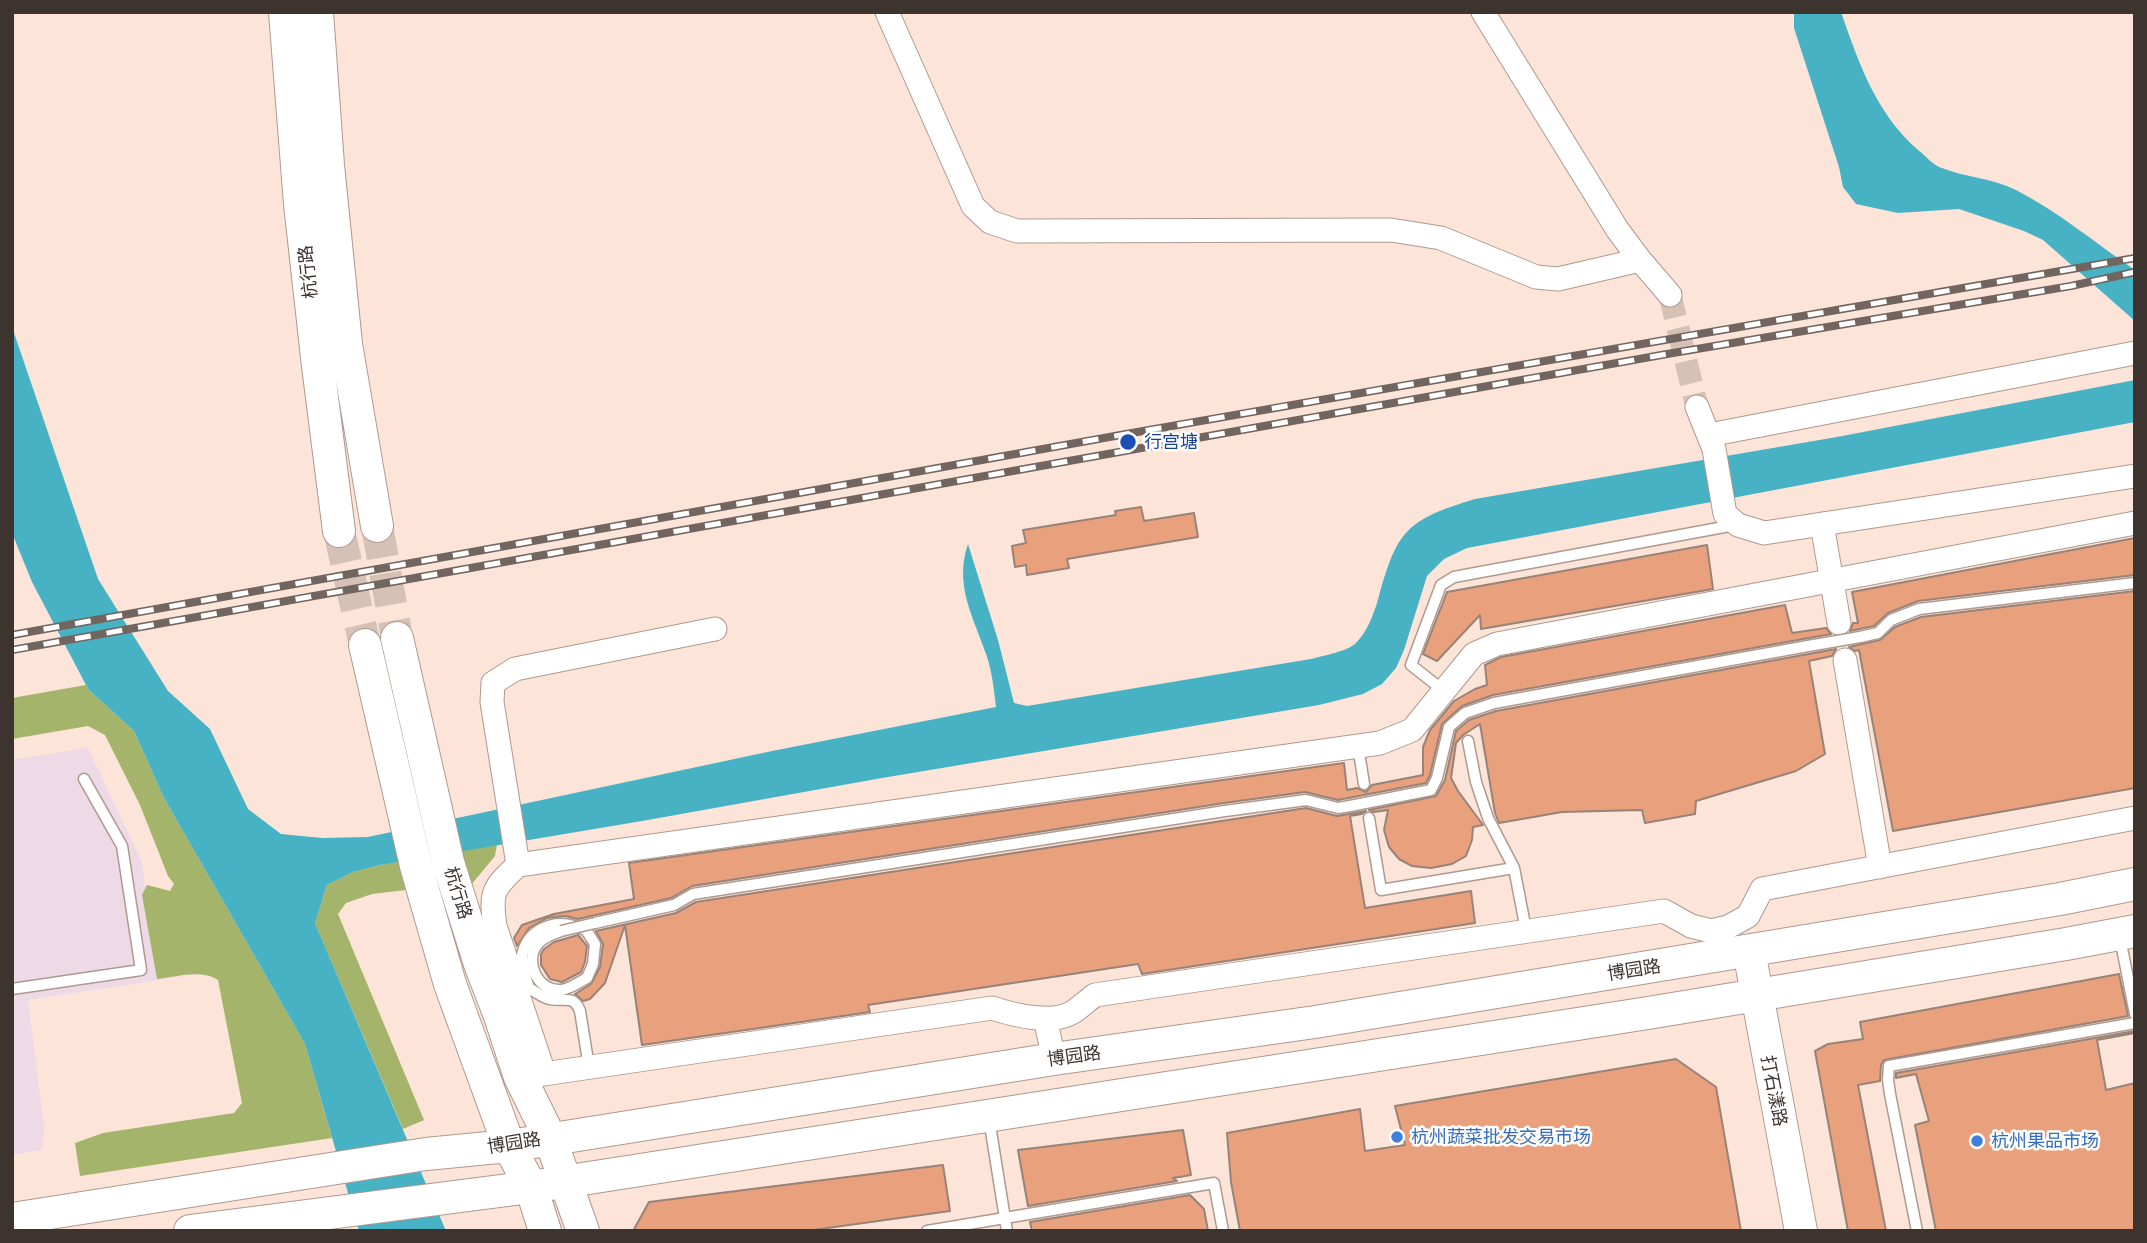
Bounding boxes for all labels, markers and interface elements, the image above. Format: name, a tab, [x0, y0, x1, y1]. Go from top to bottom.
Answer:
street label: 杭行路	[294, 244, 322, 300]
place label: 行宫塘	[1144, 431, 1198, 453]
marker: 行宫塘	[1118, 432, 1138, 452]
street label: 杭行路	[440, 864, 476, 922]
street label: 博园路	[1606, 955, 1662, 985]
street label: 博园路	[1046, 1042, 1102, 1070]
street label: 打石漾路	[1757, 1054, 1791, 1128]
place label: 杭州蔬菜批发交易市场	[1411, 1126, 1591, 1148]
street label: 博园路	[486, 1128, 542, 1158]
marker: 杭州蔬菜批发交易市场	[1389, 1129, 1405, 1145]
place label: 杭州果品市场	[1991, 1130, 2099, 1152]
marker: 杭州果品市场	[1969, 1133, 1985, 1149]

